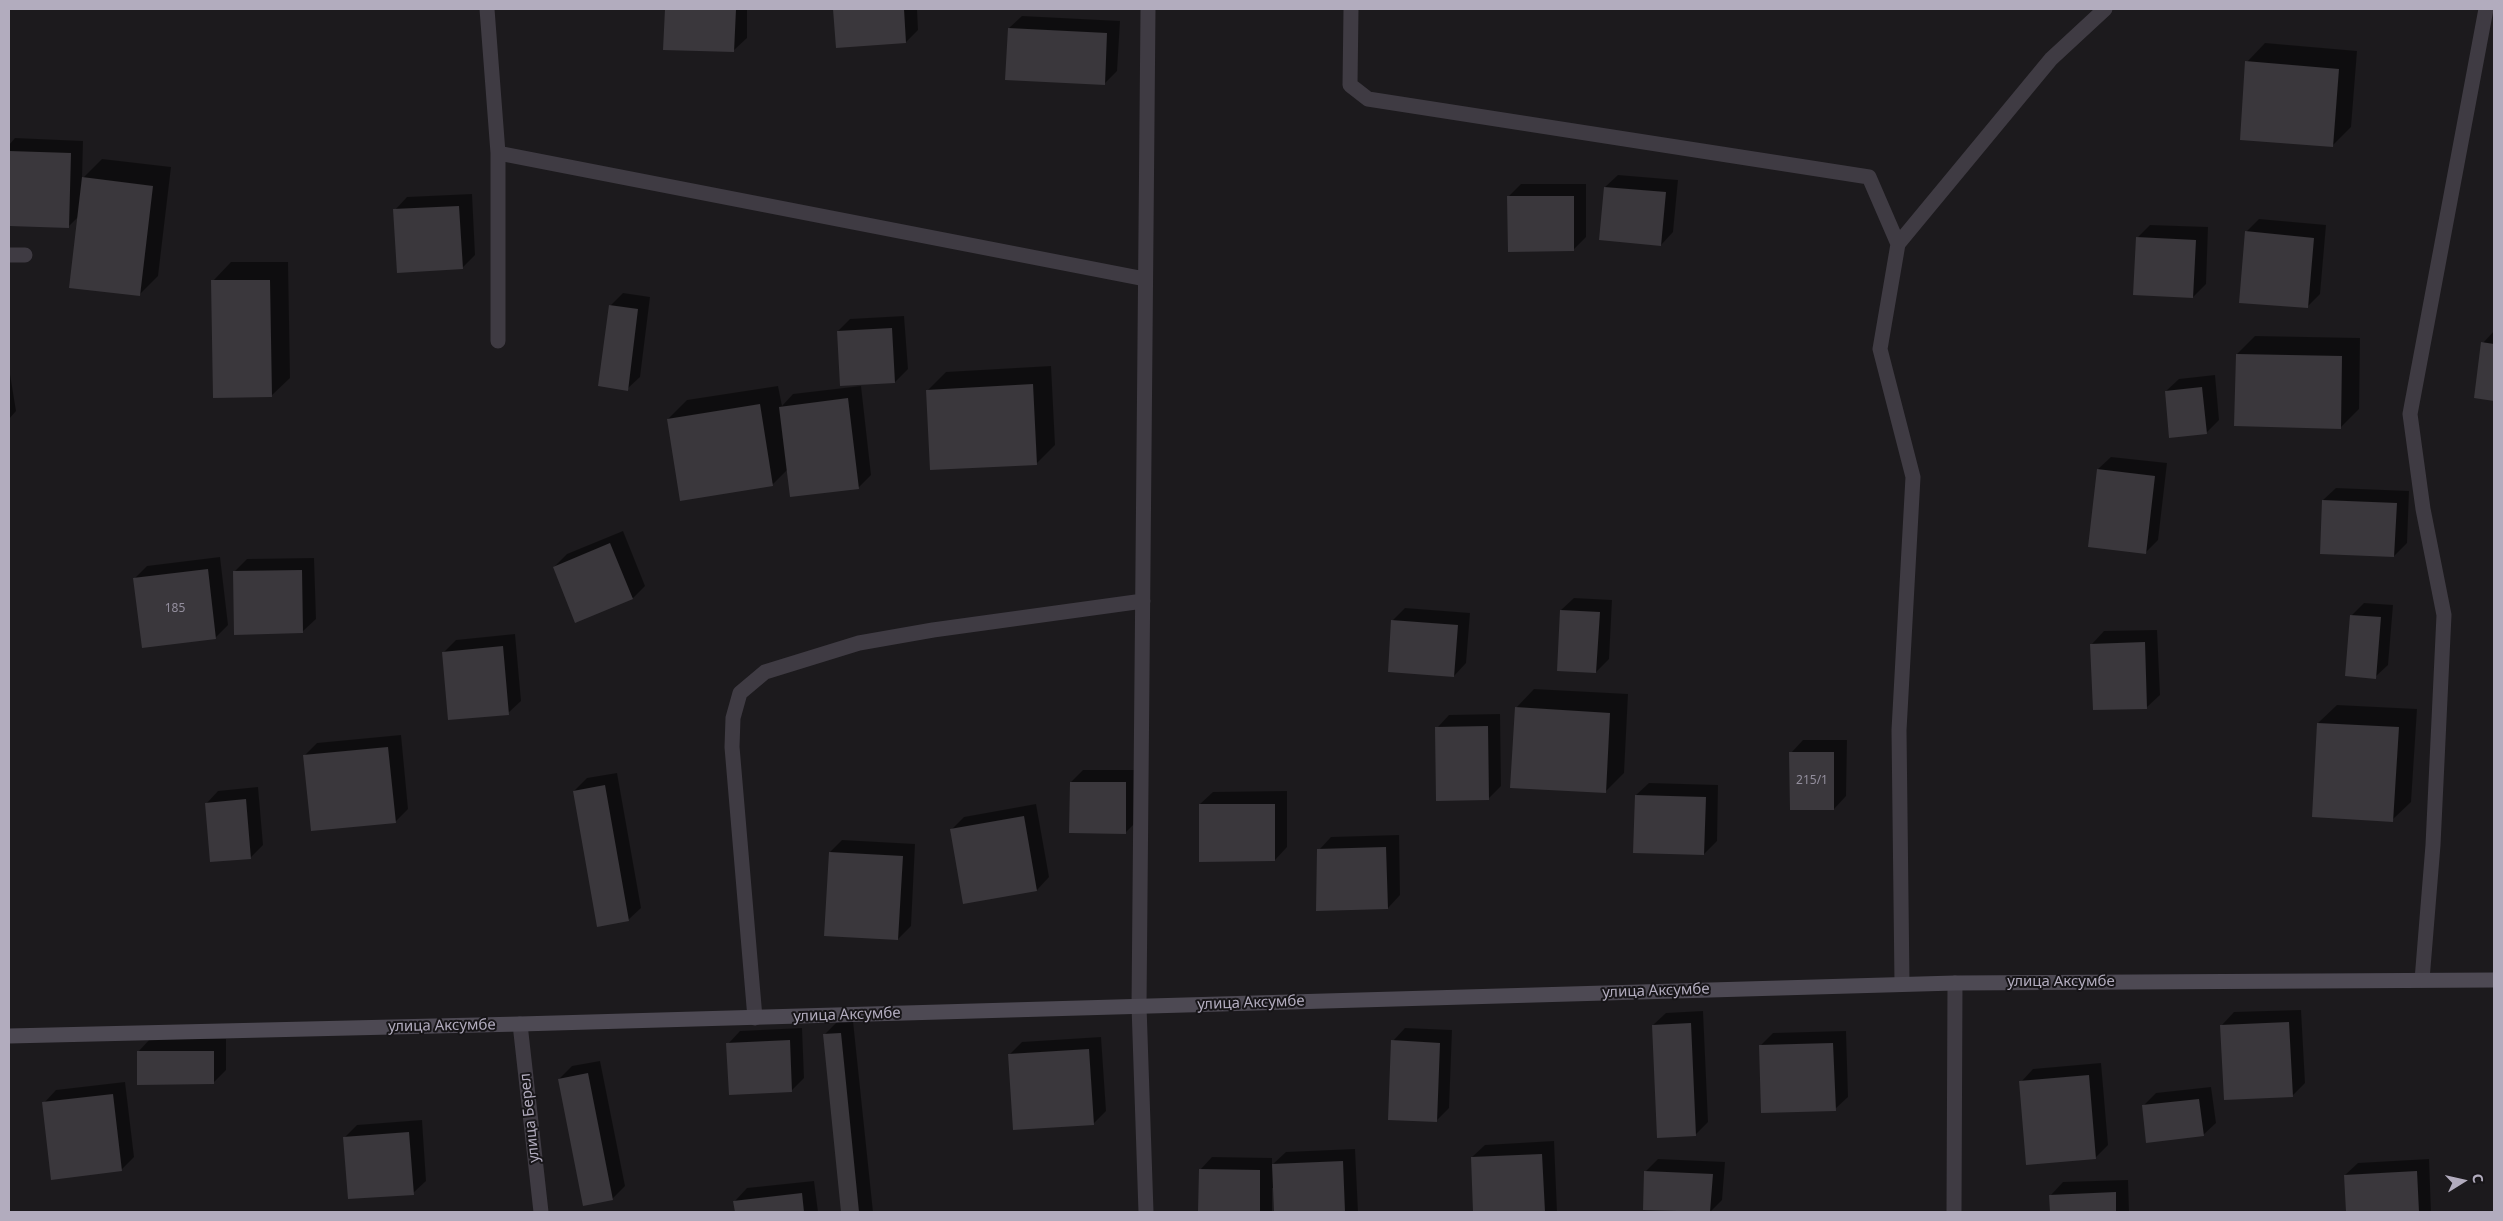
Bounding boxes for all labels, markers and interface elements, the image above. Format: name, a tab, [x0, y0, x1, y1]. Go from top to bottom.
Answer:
house number: 185	[165, 602, 185, 616]
house number: 215/1	[1796, 774, 1828, 788]
street label: улица Аксумбе	[2007, 973, 2115, 991]
street label: улица Аксумбе	[1602, 980, 1710, 1002]
street label: улица Аксумбе	[1197, 992, 1305, 1014]
street label: улица Аксумбе	[793, 1004, 901, 1026]
street label: улица Аксумбе	[388, 1016, 496, 1036]
street label: улица Берел	[516, 1072, 544, 1164]
north arrow	[2438, 1156, 2488, 1206]
text: С	[2468, 1172, 2488, 1184]

